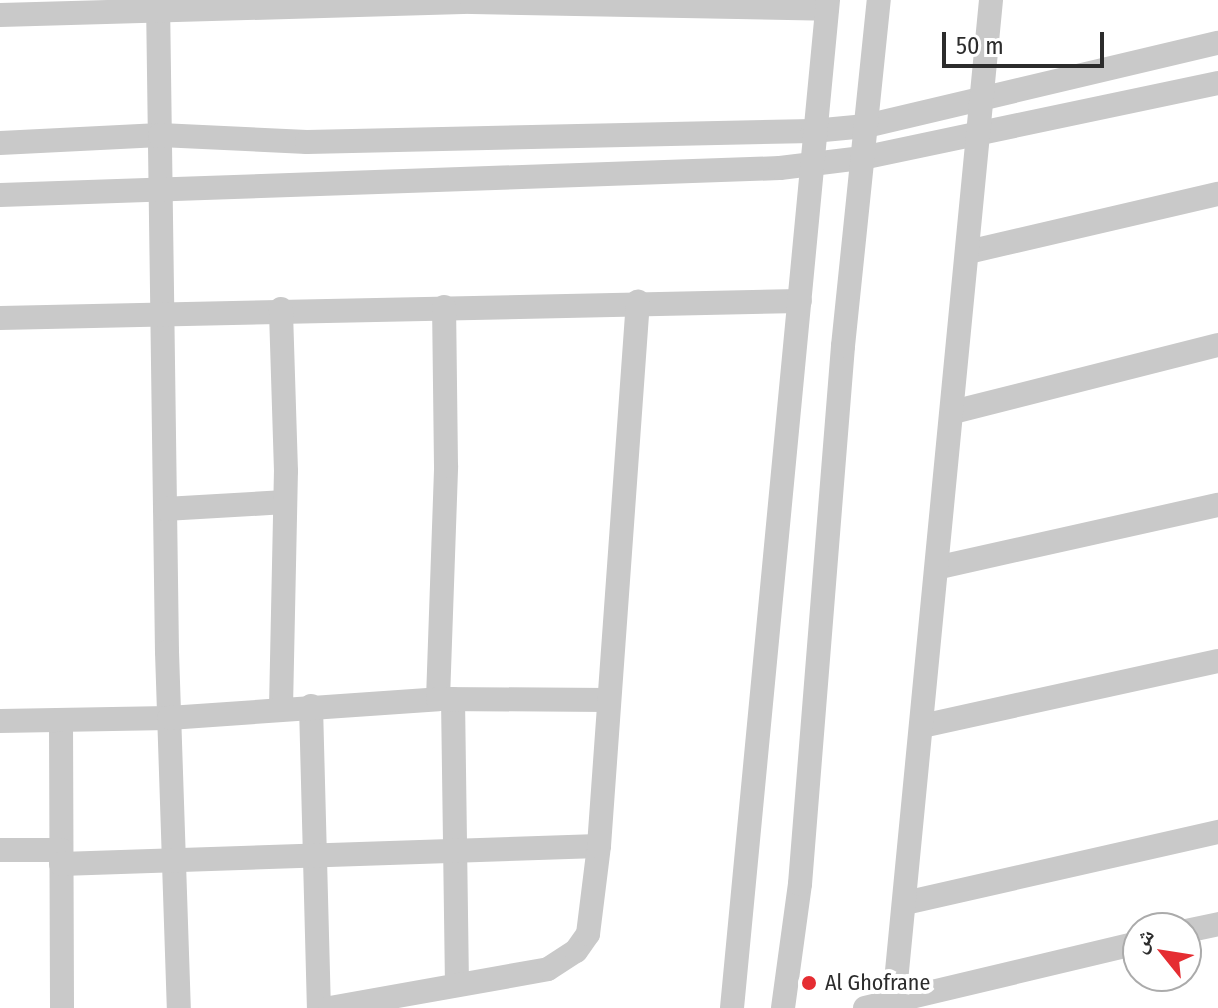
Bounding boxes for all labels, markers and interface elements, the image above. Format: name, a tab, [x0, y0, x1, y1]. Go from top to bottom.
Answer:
scale bar	[946, 16, 1108, 66]
text: 50 m	[956, 32, 1004, 60]
north arrow	[1122, 912, 1202, 992]
text: ش	[1125, 924, 1160, 958]
place label: Al Ghofrane	[825, 970, 930, 996]
marker: Al Ghofrane	[800, 974, 818, 992]

